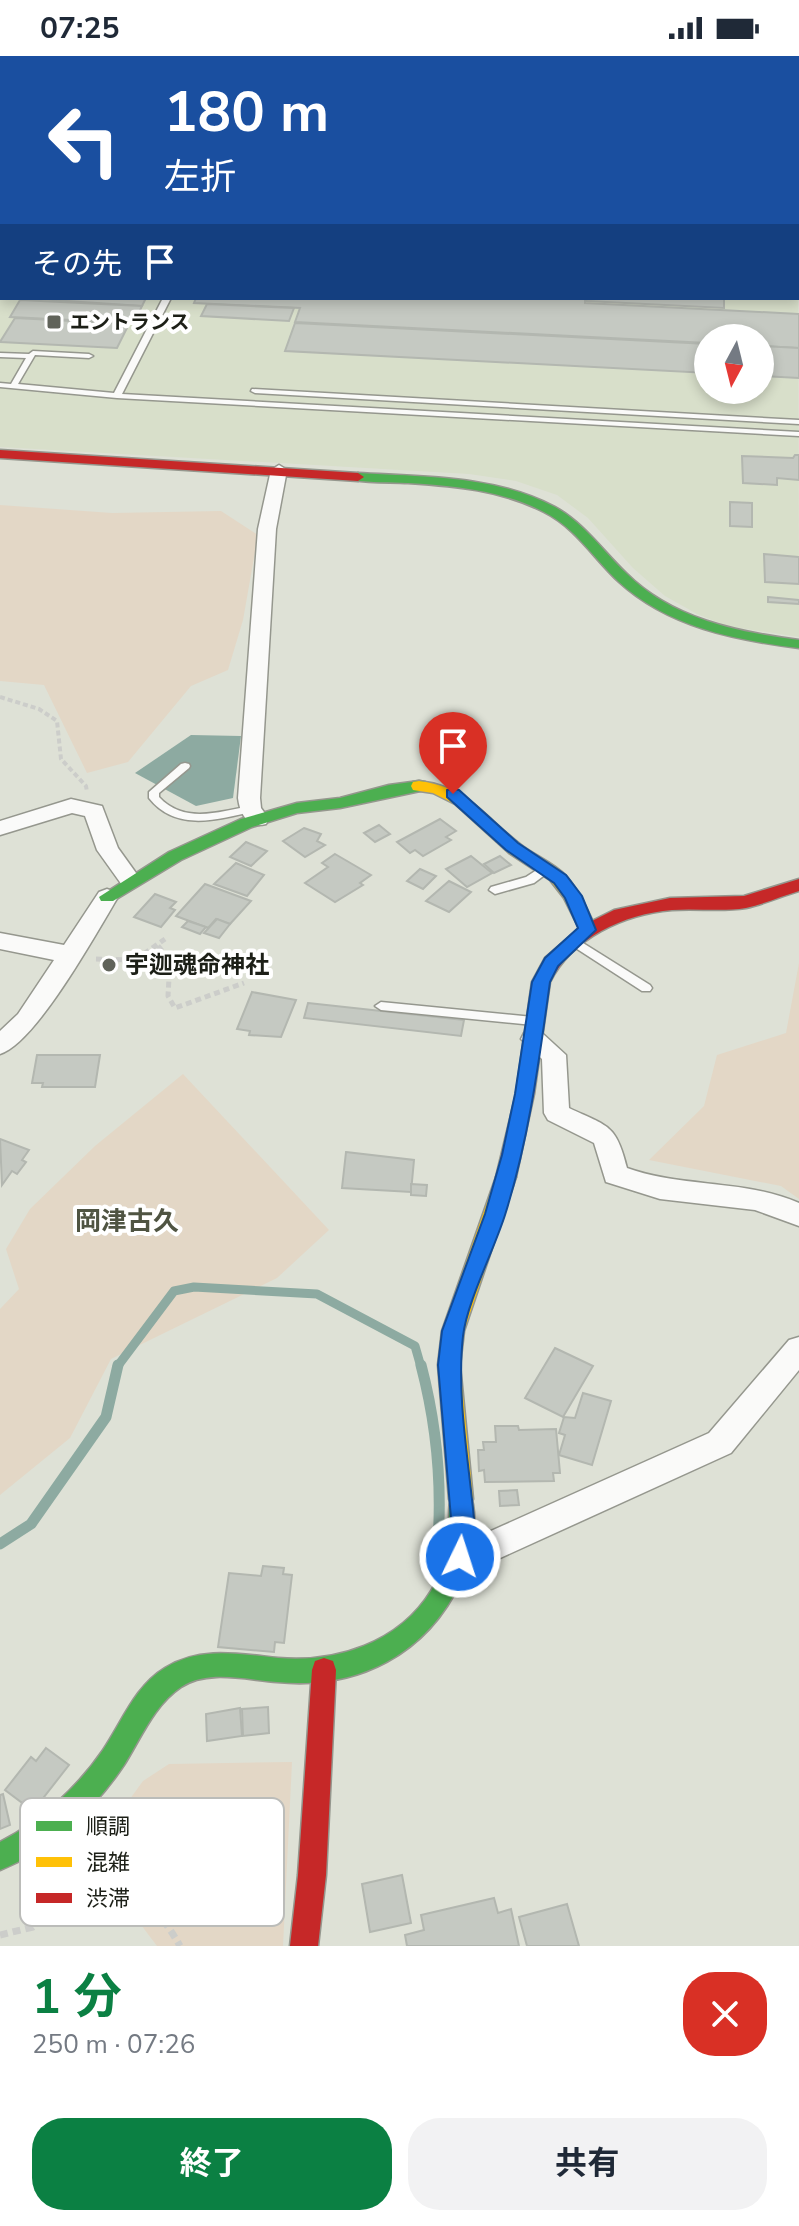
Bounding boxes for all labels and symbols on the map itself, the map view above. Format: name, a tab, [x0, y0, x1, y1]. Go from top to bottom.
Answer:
place label: エントランス	[70, 309, 190, 336]
marker: エントランス	[45, 313, 63, 331]
north arrow	[694, 324, 774, 404]
pin	[419, 712, 487, 794]
place label: 宇迦魂命神社	[125, 949, 269, 981]
marker: 宇迦魂命神社	[100, 956, 118, 974]
district label: 岡津古久	[75, 1204, 179, 1239]
position arrow	[418, 1515, 502, 1599]
legend	[20, 1798, 284, 1926]
text: 順調	[86, 1812, 130, 1842]
text: 混雑	[86, 1848, 130, 1878]
text: 渋滞	[86, 1884, 130, 1914]

